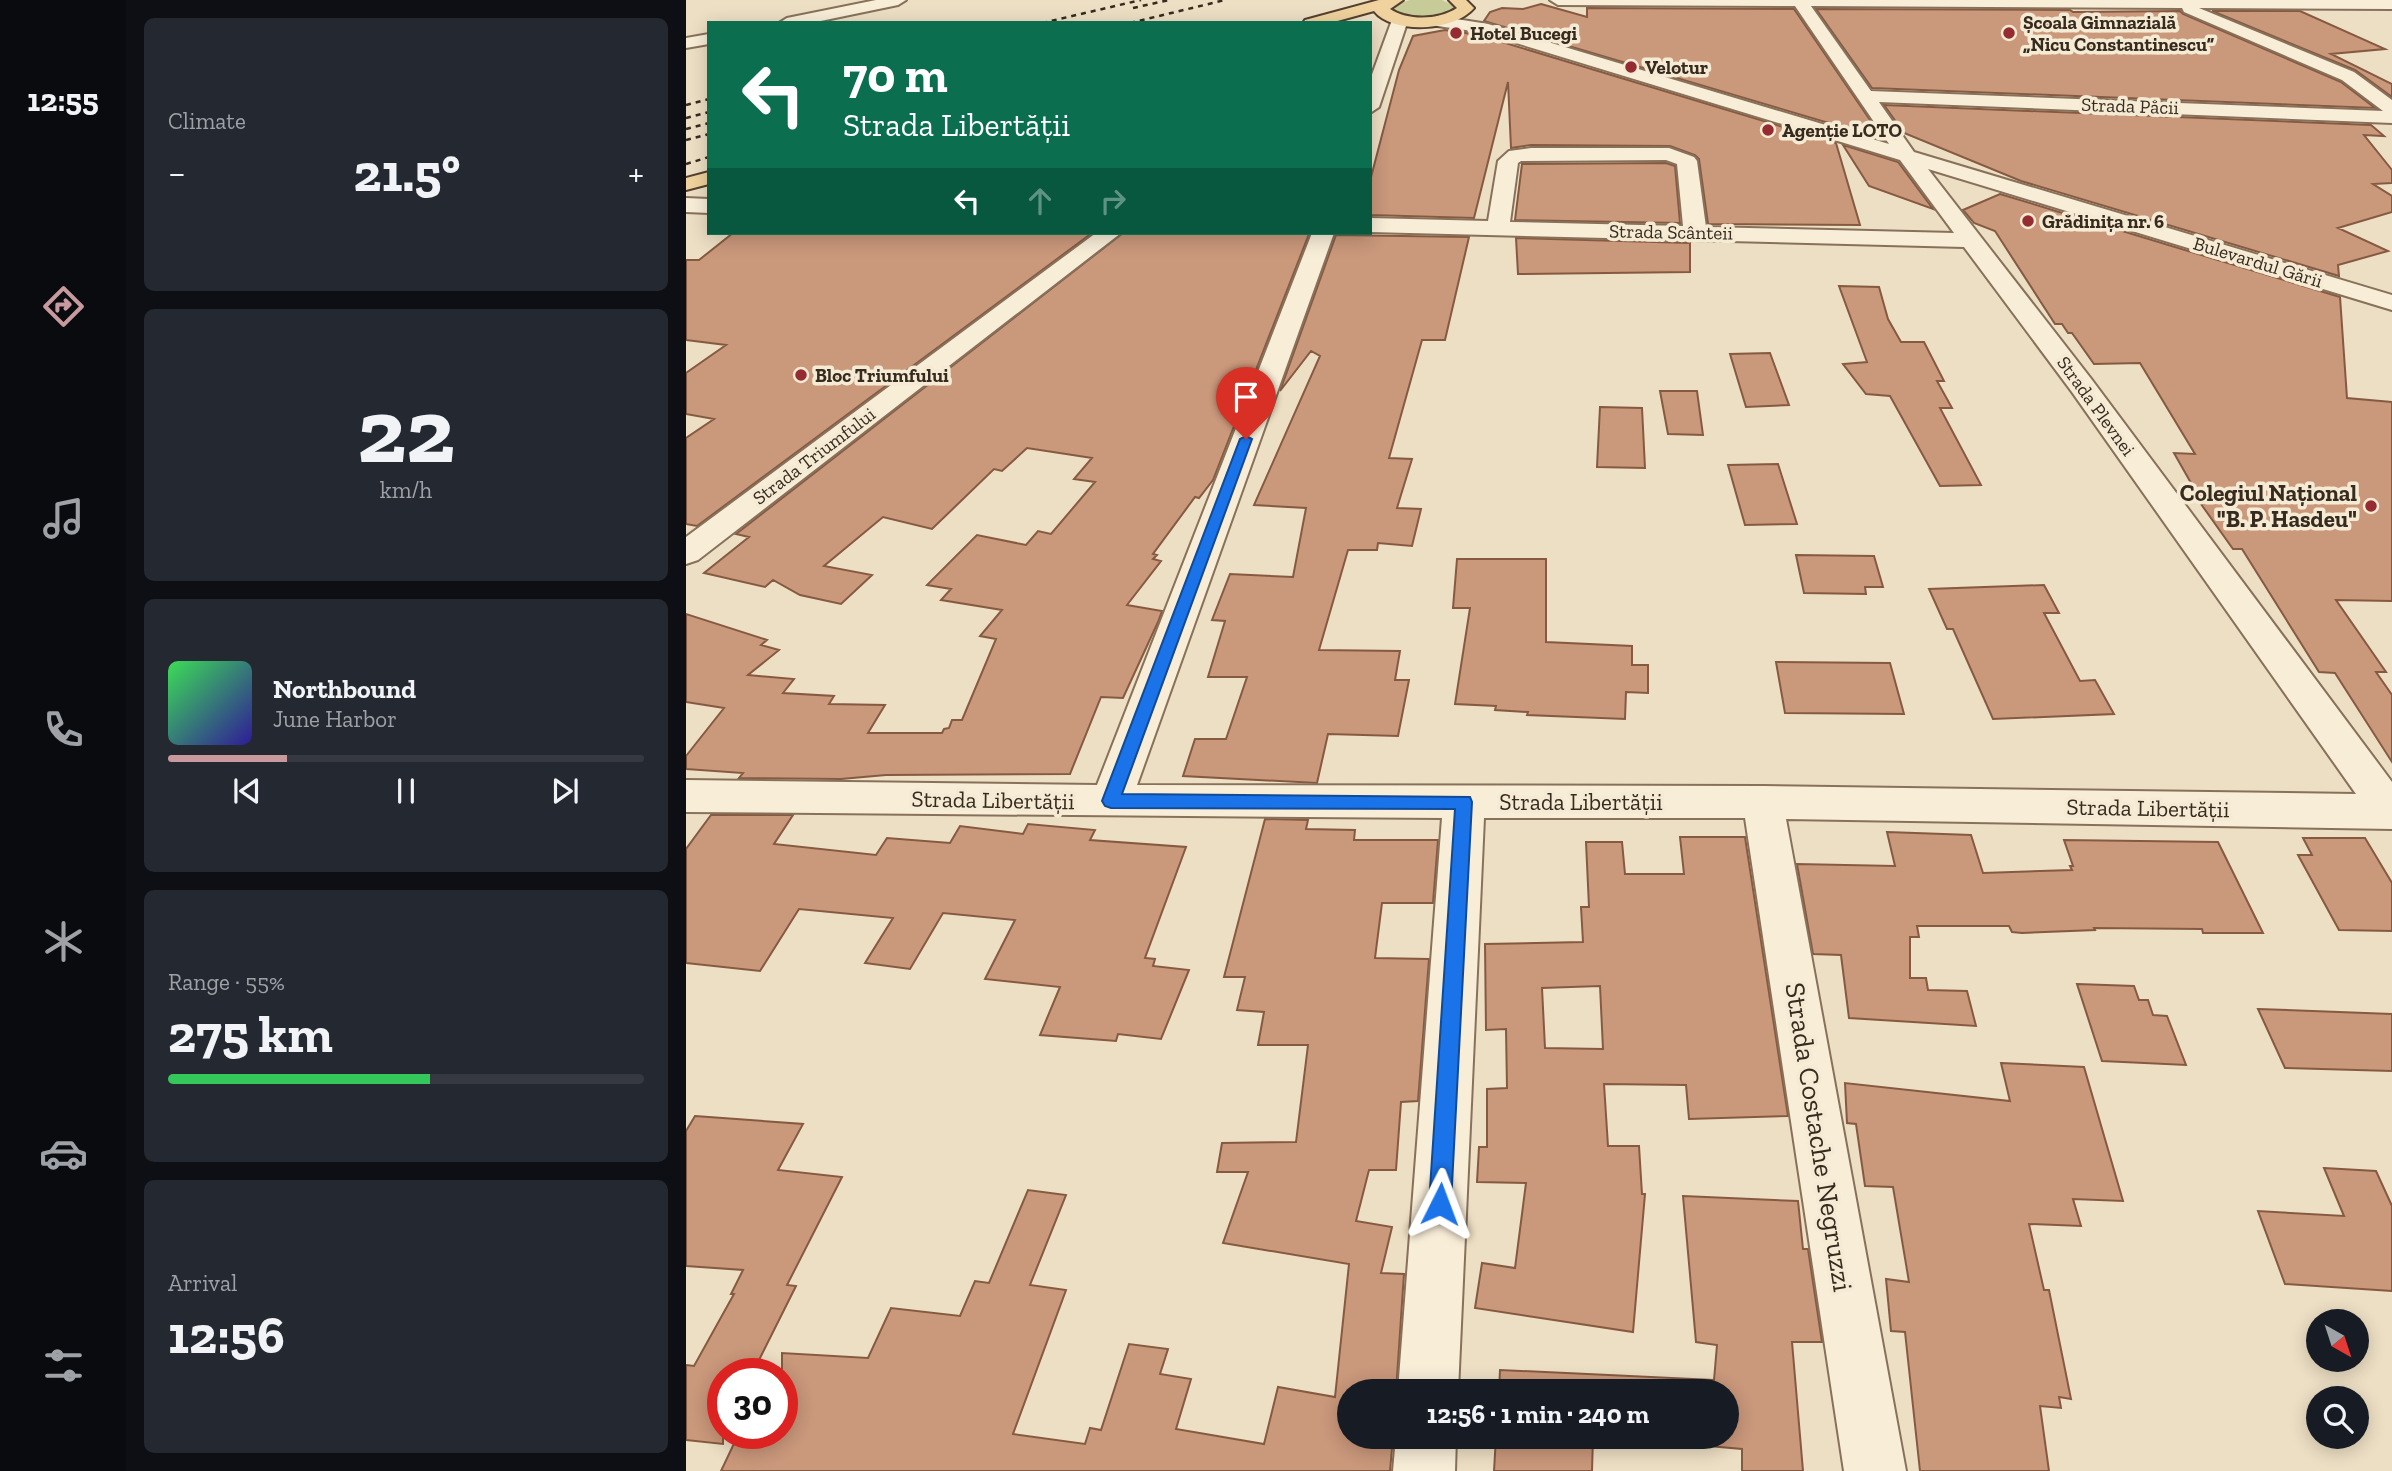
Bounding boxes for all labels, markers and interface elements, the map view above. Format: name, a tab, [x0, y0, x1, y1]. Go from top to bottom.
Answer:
place label: Școala Gimnazială „Nicu Constantinescu”	[2023, 11, 2215, 56]
place label: Hotel Bucegi	[1470, 22, 1578, 45]
marker: Hotel Bucegi	[1448, 25, 1464, 41]
marker: Școala Gimnazială „Nicu Constantinescu”	[2001, 25, 2017, 41]
text: 70 m	[843, 46, 948, 105]
icon: left	[728, 49, 819, 140]
place label: Velotur	[1645, 56, 1709, 79]
marker: Velotur	[1623, 59, 1639, 75]
text: 12:55	[27, 81, 99, 119]
street label: Strada Păcii	[2081, 93, 2179, 119]
text: Strada Libertății	[843, 106, 1070, 144]
text: Climate	[168, 107, 246, 135]
place label: Agenție LOTO	[1782, 119, 1903, 142]
marker: Agenție LOTO	[1760, 122, 1776, 138]
text: 21.5°	[353, 142, 460, 204]
text: −	[168, 150, 186, 196]
text: +	[628, 150, 644, 196]
icon: left	[948, 182, 986, 220]
icon: ahead	[1021, 182, 1059, 220]
icon: right	[1094, 182, 1132, 220]
place label: Grădinița nr. 6	[2042, 210, 2164, 233]
marker: Grădinița nr. 6	[2020, 213, 2036, 229]
street label: Strada Scânteii	[1609, 219, 1733, 245]
street label: Bulevardul Gării	[2191, 231, 2325, 293]
icon: directions	[39, 282, 88, 331]
street label: Strada Plevnei	[2052, 352, 2140, 460]
place label: Bloc Triumfului	[815, 364, 949, 387]
marker: Bloc Triumfului	[793, 367, 809, 383]
pin	[1216, 367, 1276, 439]
text: 22	[357, 376, 455, 485]
icon: arrive	[1227, 378, 1265, 416]
street label: Strada Triumfului	[748, 402, 880, 510]
text: km/h	[380, 476, 432, 504]
place label: Colegiul Național "B. P. Hasdeu"	[2180, 479, 2357, 533]
icon: music	[39, 494, 88, 543]
marker: Colegiul Național "B. P. Hasdeu"	[2363, 498, 2379, 514]
text: Northbound	[273, 673, 416, 705]
icon: phone	[39, 705, 88, 754]
text: June Harbor	[273, 705, 397, 733]
icon: previous	[228, 772, 266, 810]
icon: pause	[387, 772, 425, 810]
icon: next	[546, 772, 584, 810]
street label: Strada Libertății	[911, 785, 1075, 815]
street label: Strada Libertății	[1499, 788, 1663, 816]
street label: Strada Libertății	[2066, 793, 2230, 823]
icon: climate	[39, 917, 88, 966]
text: Range · 55%	[168, 968, 285, 996]
street label: Strada Costache Negruzzi	[1778, 980, 1860, 1294]
text: 275 km	[168, 1003, 333, 1065]
icon: car	[39, 1129, 88, 1178]
position arrow	[1403, 1167, 1477, 1241]
text: Arrival	[168, 1269, 237, 1297]
text: 12:56	[168, 1304, 285, 1366]
north arrow	[2306, 1309, 2370, 1372]
map controls	[2306, 1309, 2369, 1449]
icon: filters	[39, 1341, 88, 1390]
speed limit sign: 30	[707, 1358, 798, 1449]
button: search	[2306, 1386, 2369, 1449]
text: 12:56 · 1 min · 240 m	[1427, 1398, 1649, 1430]

